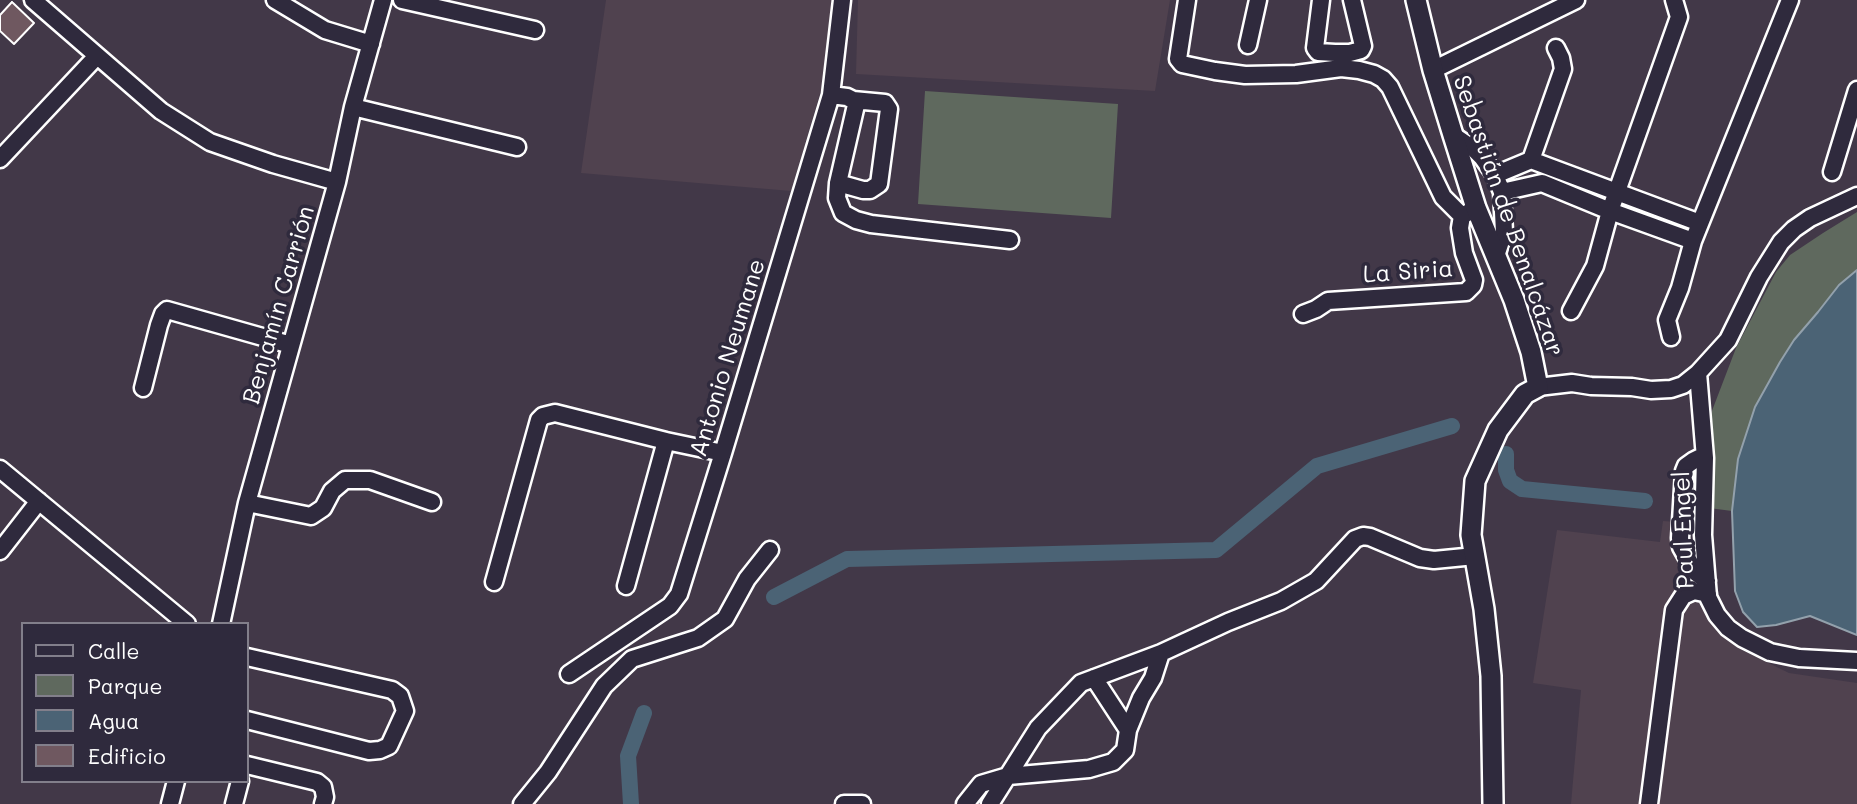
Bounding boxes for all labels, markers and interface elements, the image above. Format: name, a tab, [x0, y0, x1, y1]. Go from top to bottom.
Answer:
street label: Sebastián de Benalcázar	[1446, 72, 1570, 360]
street label: Benjamín Carrión	[237, 203, 321, 407]
street label: La Siria	[1362, 254, 1454, 290]
street label: Antonio Neumane	[684, 256, 772, 460]
street label: Paul Engel	[1668, 470, 1700, 590]
legend	[21, 622, 248, 783]
text: Calle	[88, 637, 140, 664]
text: Parque	[88, 672, 162, 699]
text: Agua	[88, 707, 139, 734]
text: Edificio	[88, 742, 166, 769]

